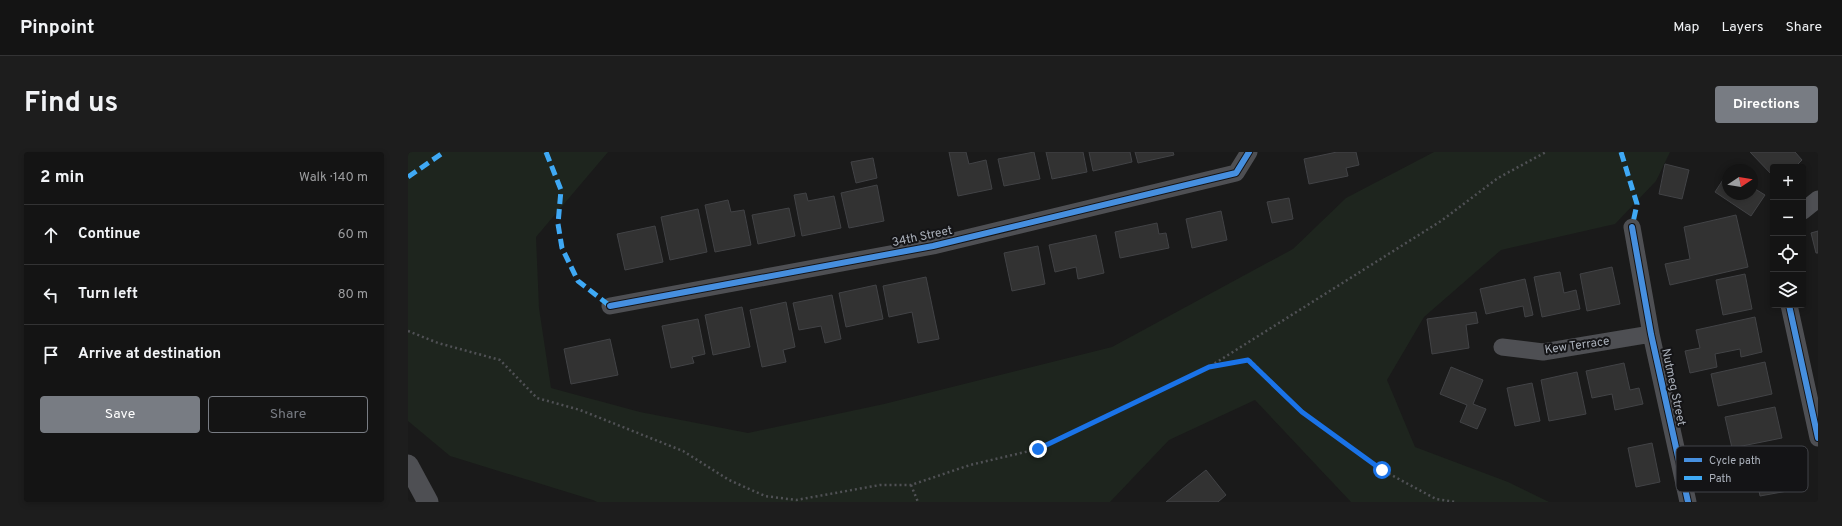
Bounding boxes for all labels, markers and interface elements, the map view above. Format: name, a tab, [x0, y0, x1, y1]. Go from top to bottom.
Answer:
text: Pinpoint	[20, 16, 95, 40]
text: Map	[1673, 19, 1699, 36]
text: Layers	[1721, 19, 1763, 36]
text: Share	[1785, 19, 1822, 36]
text: Find us	[24, 86, 118, 122]
button: Directions	[1715, 86, 1818, 123]
north arrow	[1722, 164, 1758, 200]
map controls	[1770, 164, 1806, 308]
button: +	[1770, 164, 1806, 200]
text: 2 min	[40, 167, 84, 189]
text: Walk · 140 m	[299, 170, 368, 186]
button: −	[1770, 200, 1806, 236]
street label: 34th Street	[890, 223, 954, 251]
icon: ahead	[40, 224, 62, 246]
text: Continue	[78, 225, 140, 244]
text: 60 m	[338, 227, 368, 243]
button: locate	[1770, 236, 1806, 272]
button: layers	[1770, 272, 1806, 308]
icon: left	[40, 284, 62, 306]
text: Turn left	[78, 285, 138, 304]
text: 80 m	[338, 287, 368, 303]
street label: Kew Terrace	[1544, 334, 1611, 358]
icon: arrive	[40, 344, 62, 366]
text: Arrive at destination	[78, 345, 221, 364]
street label: Nutmeg Street	[1657, 347, 1689, 427]
button: Save	[40, 396, 200, 433]
button: Share	[208, 396, 368, 433]
route end	[1029, 440, 1047, 458]
legend	[1676, 446, 1808, 492]
text: Cycle path	[1709, 454, 1761, 468]
route start	[1373, 461, 1391, 479]
text: Path	[1709, 472, 1731, 486]

